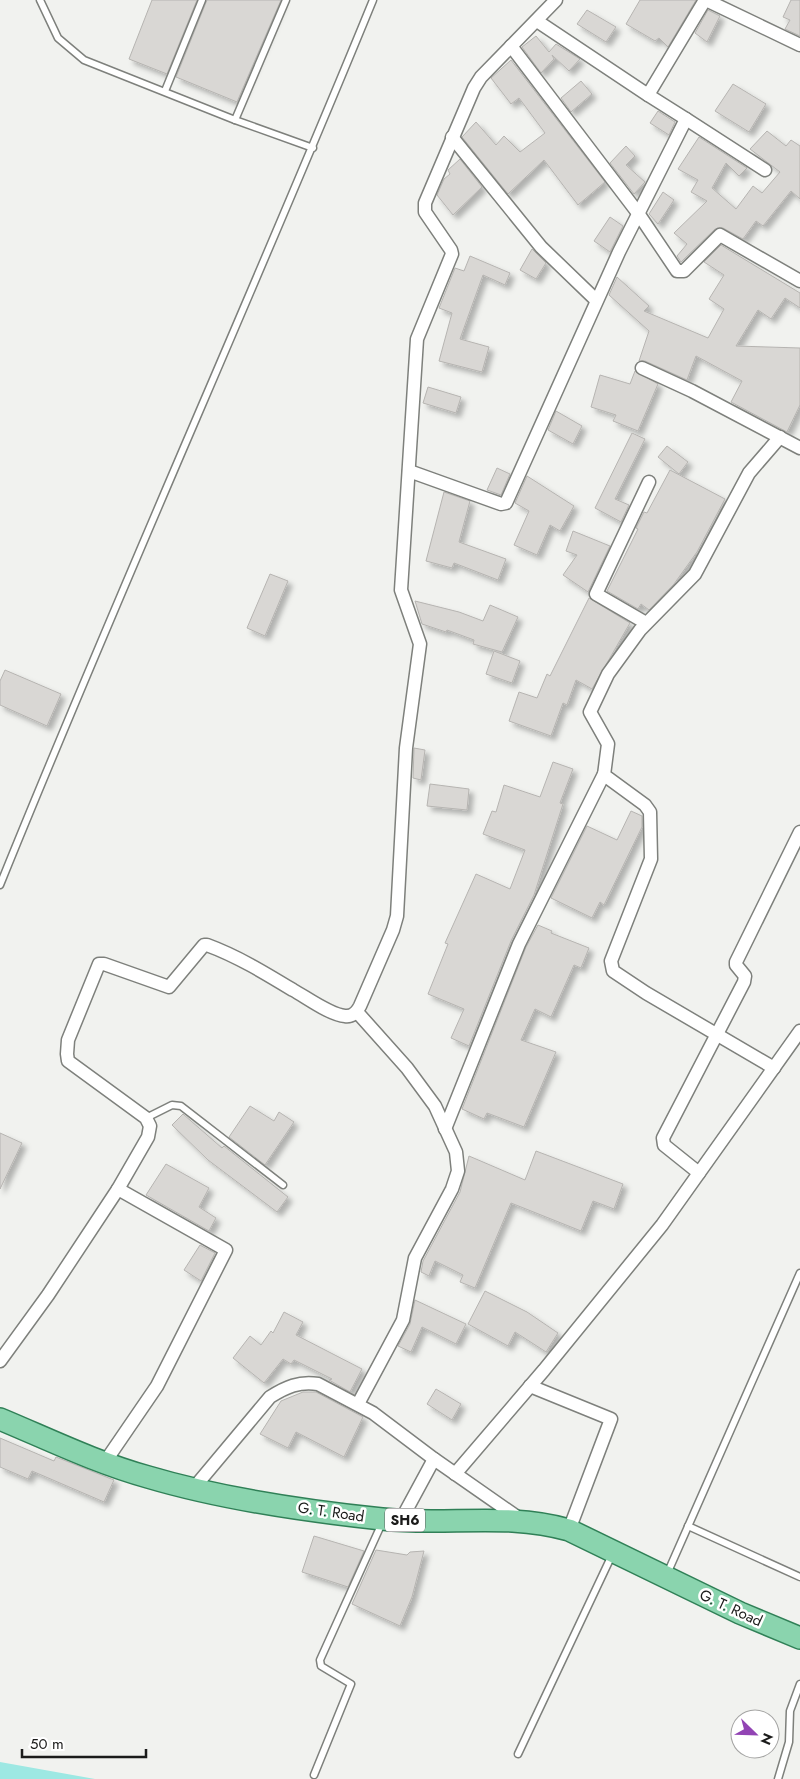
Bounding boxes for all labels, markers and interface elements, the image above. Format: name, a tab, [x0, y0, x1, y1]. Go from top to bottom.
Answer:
street label: G. T. Road	[296, 1496, 366, 1528]
road number: SH6	[385, 1508, 425, 1532]
street label: G. T. Road	[696, 1584, 766, 1632]
north arrow	[730, 1709, 780, 1759]
scale bar	[22, 1726, 146, 1758]
text: N	[756, 1730, 778, 1748]
text: 50 m	[30, 1733, 64, 1755]

